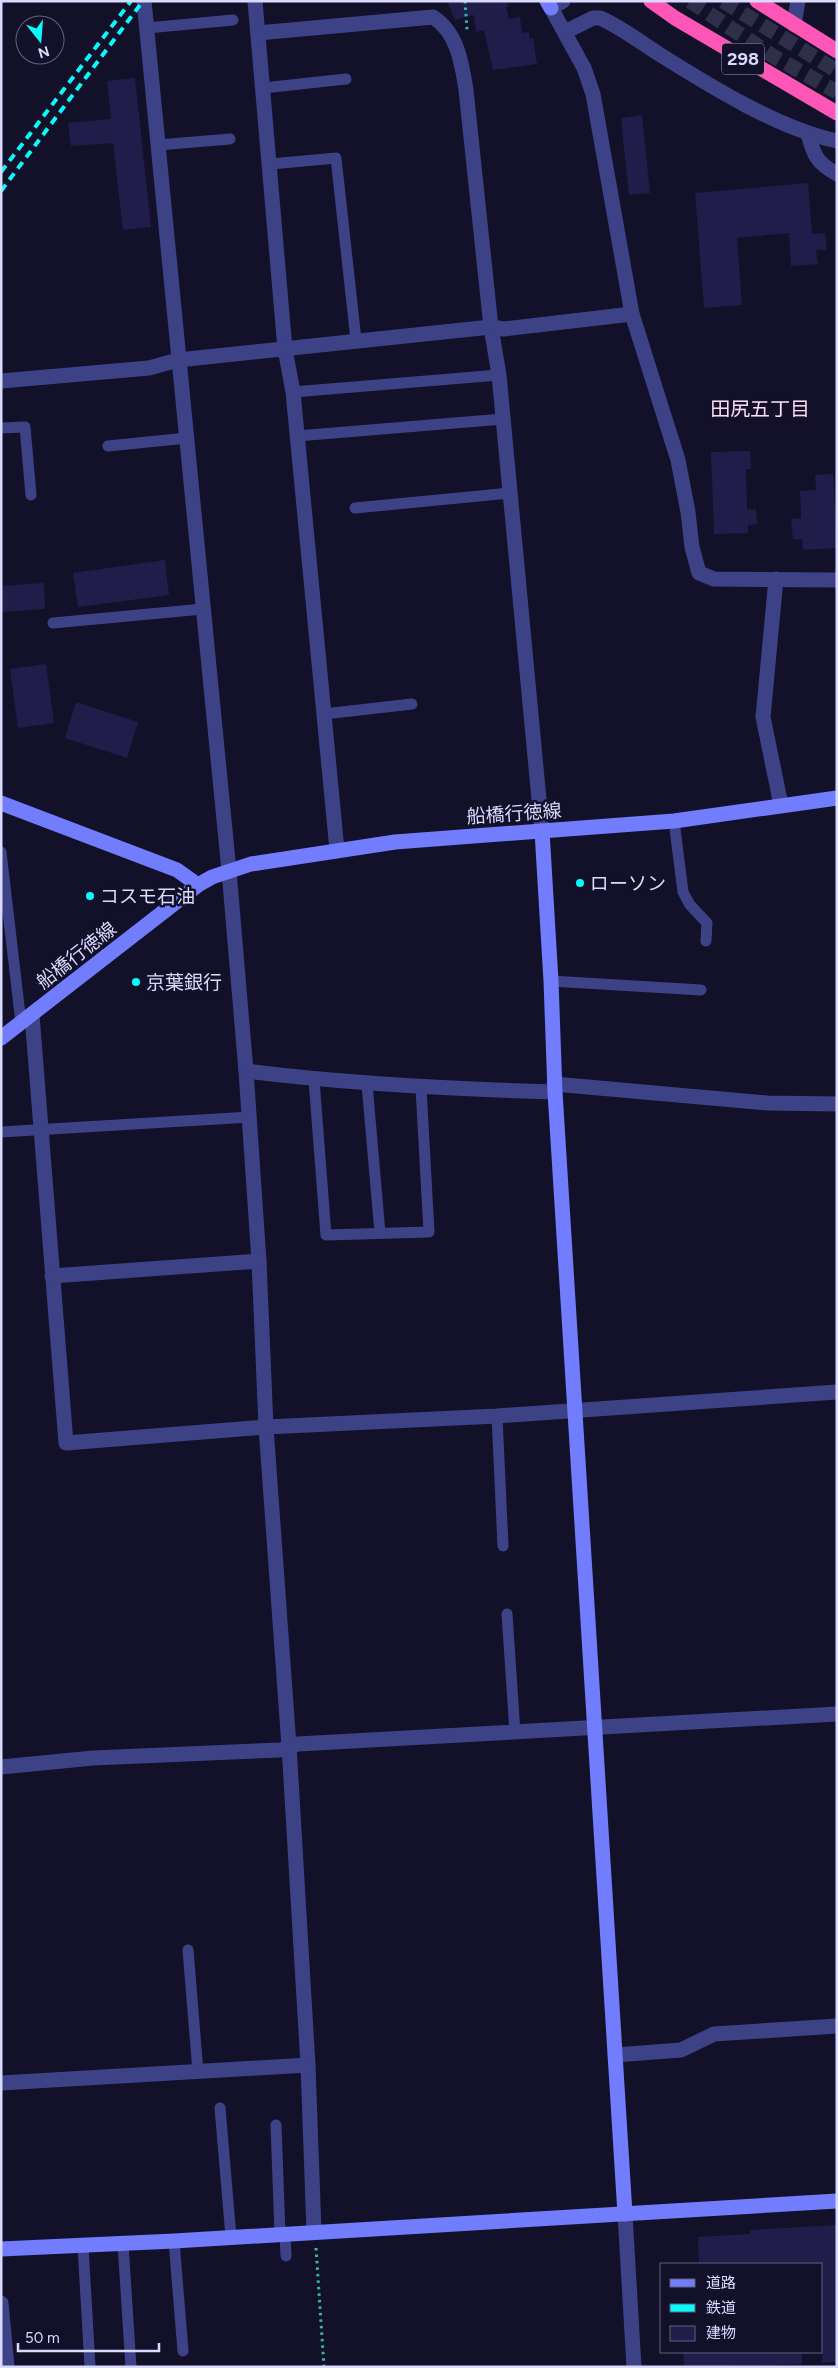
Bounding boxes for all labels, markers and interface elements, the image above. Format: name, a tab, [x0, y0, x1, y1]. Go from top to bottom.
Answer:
north arrow	[15, 15, 65, 65]
text: N	[36, 42, 51, 62]
road number: 298	[722, 44, 764, 74]
district label: 田尻五丁目	[710, 397, 810, 421]
street label: 船橋行徳線	[466, 799, 562, 828]
place label: ローソン	[590, 872, 666, 895]
marker: ローソン	[574, 877, 586, 889]
place label: コスモ石油	[100, 885, 195, 908]
marker: コスモ石油	[84, 890, 96, 902]
street label: 船橋行徳線	[32, 917, 121, 994]
place label: 京葉銀行	[146, 971, 222, 994]
marker: 京葉銀行	[130, 976, 142, 988]
legend	[660, 2263, 823, 2353]
text: 道路	[706, 2274, 736, 2292]
text: 鉄道	[706, 2299, 736, 2317]
scale bar	[18, 2320, 159, 2352]
text: 建物	[706, 2324, 736, 2342]
text: 50 m	[25, 2329, 60, 2347]

